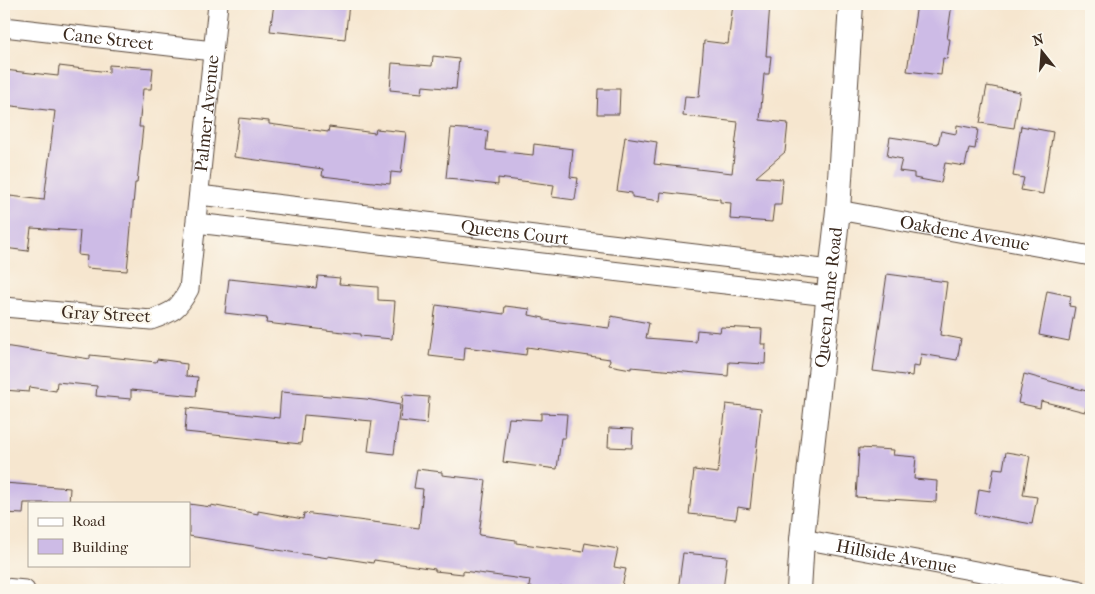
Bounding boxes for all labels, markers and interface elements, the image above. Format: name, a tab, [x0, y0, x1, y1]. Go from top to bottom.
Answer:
street label: Cane Street	[62, 24, 155, 55]
north arrow	[1018, 28, 1068, 78]
text: N	[1031, 30, 1046, 50]
street label: Palmer Avenue	[191, 54, 224, 173]
street label: Oakdene Avenue	[898, 211, 1032, 256]
street label: Queens Court	[460, 216, 570, 250]
street label: Queen Anne Road	[811, 226, 847, 369]
street label: Gray Street	[61, 302, 152, 327]
legend	[28, 502, 190, 566]
text: Road	[72, 512, 106, 530]
street label: Hillside Avenue	[834, 535, 958, 578]
text: Building	[72, 538, 129, 556]

